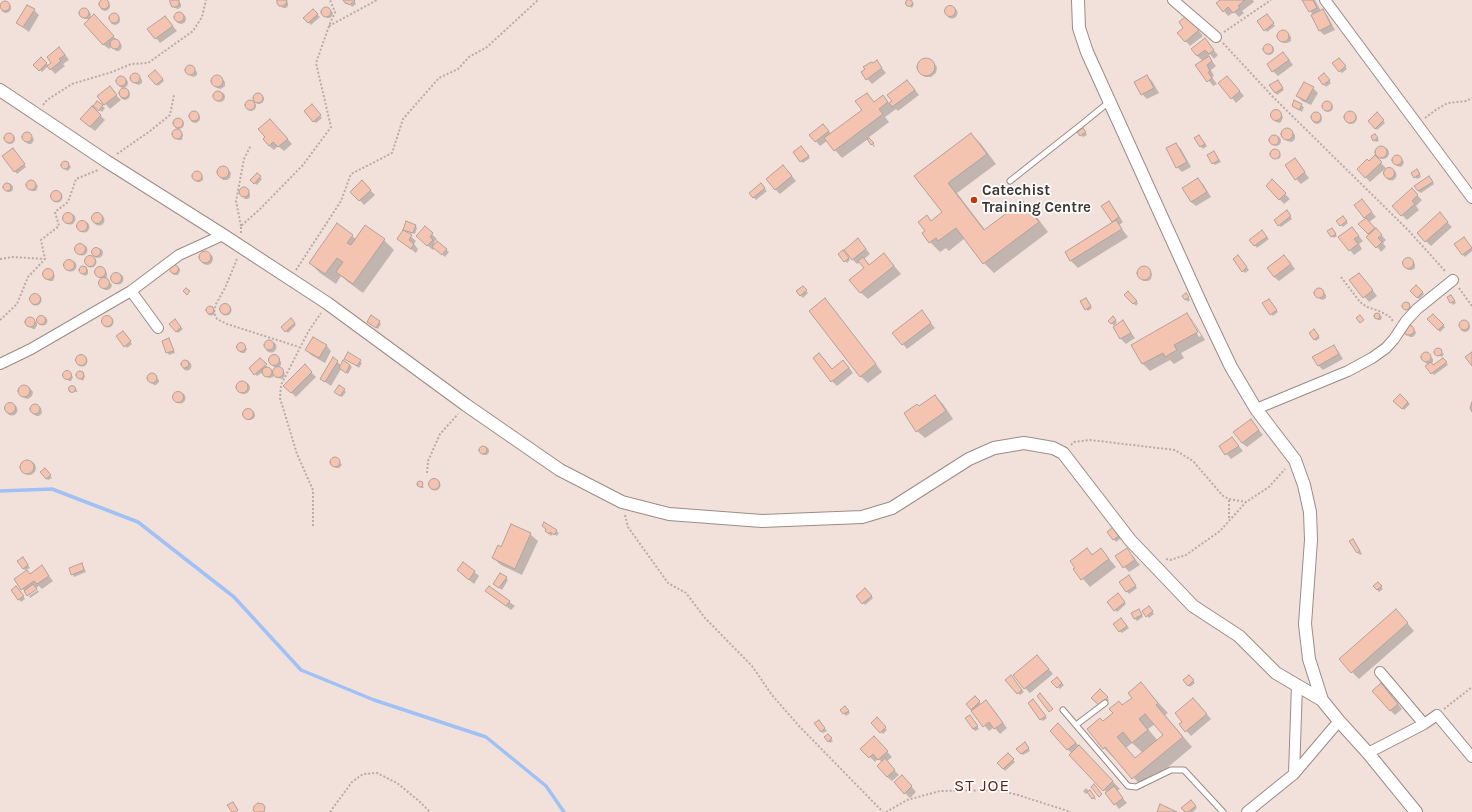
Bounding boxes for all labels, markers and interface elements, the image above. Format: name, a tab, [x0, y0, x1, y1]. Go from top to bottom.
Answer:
place label: Catechist Training Centre	[982, 182, 1091, 217]
marker: Catechist Training Centre	[969, 195, 979, 205]
district label: ST JOE	[954, 776, 1010, 796]

